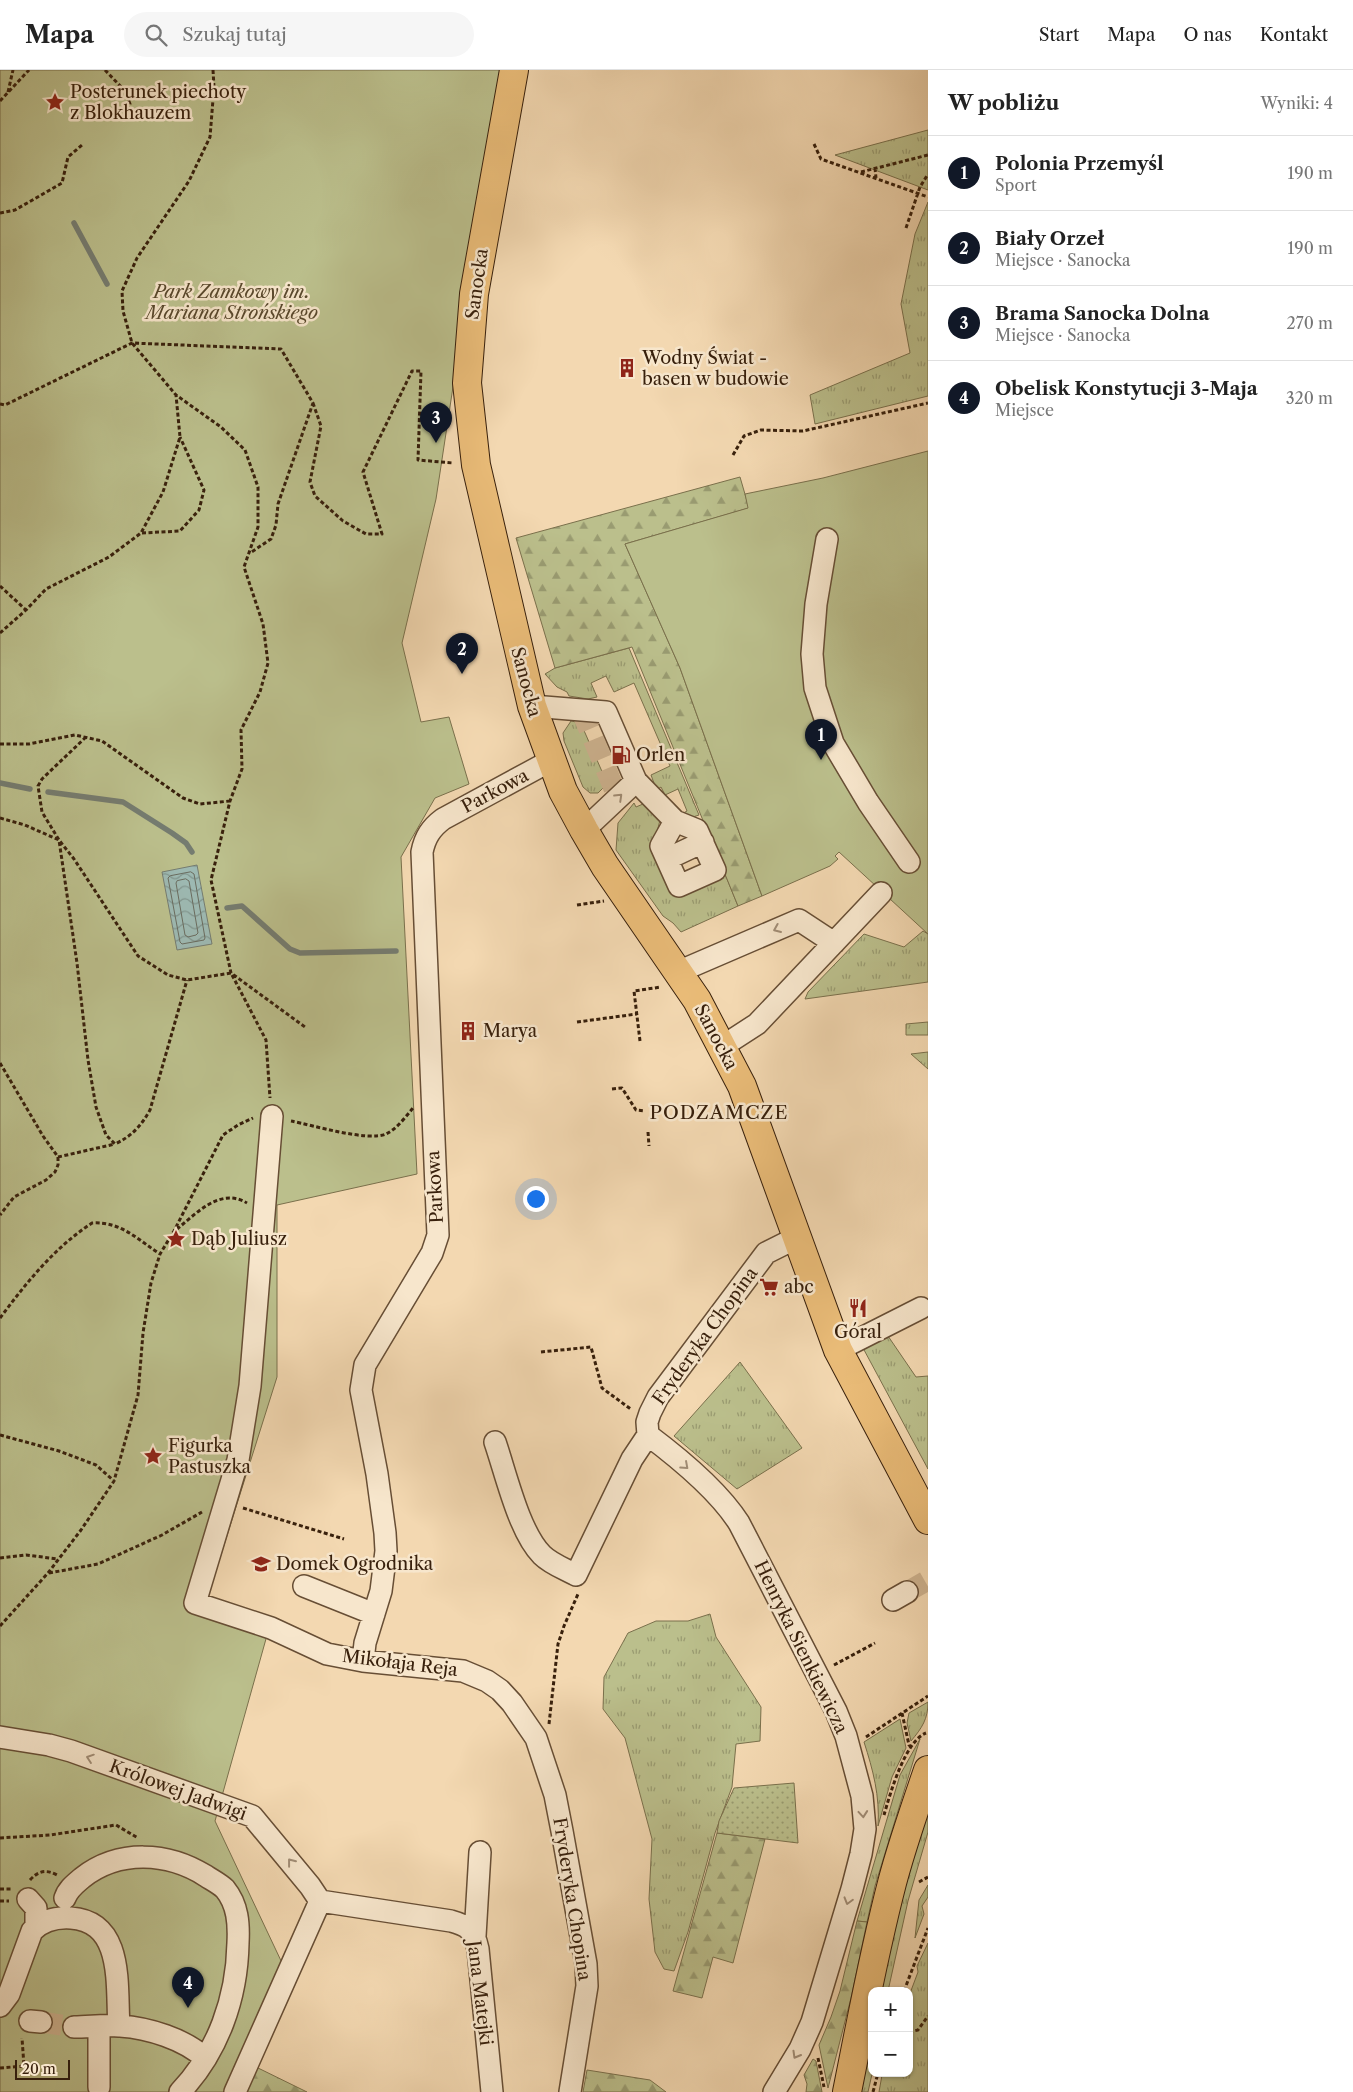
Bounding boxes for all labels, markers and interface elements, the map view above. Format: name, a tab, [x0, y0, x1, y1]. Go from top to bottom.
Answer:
search box	[124, 12, 474, 57]
text: Mapa	[25, 20, 94, 49]
icon: search	[142, 21, 170, 49]
text: Szukaj tutaj	[182, 23, 287, 46]
text: Start	[1039, 24, 1079, 46]
text: Mapa	[1107, 24, 1155, 46]
text: O nas	[1183, 24, 1232, 46]
text: Kontakt	[1260, 24, 1328, 46]
place label: Posterunek piechoty z Blokhauzem	[70, 81, 247, 124]
text: W pobliżu	[948, 90, 1059, 115]
place icon: Posterunek piechoty z Blokhauzem	[44, 91, 66, 113]
text: Wyniki: 4	[1260, 93, 1333, 113]
text: Polonia Przemyśl	[995, 152, 1164, 175]
text: 1	[960, 163, 968, 183]
text: 190 m	[1288, 163, 1333, 183]
text: Sport	[995, 175, 1037, 195]
text: Biały Orzeł	[995, 227, 1104, 250]
text: 2	[959, 238, 969, 258]
text: 190 m	[1288, 238, 1333, 258]
street label: Sanocka	[461, 247, 493, 321]
text: Miejsce · Sanocka	[995, 250, 1130, 270]
park label: Park Zamkowy im. Mariana Strońskiego	[144, 281, 318, 324]
text: Brama Sanocka Dolna	[995, 302, 1210, 325]
text: 3	[959, 313, 969, 333]
text: 270 m	[1287, 313, 1333, 333]
text: Miejsce · Sanocka	[995, 325, 1130, 345]
place label: Wodny Świat - basen w budowie	[641, 346, 789, 390]
building icon: Wodny Świat - basen w budowie	[616, 357, 638, 379]
text: Obelisk Konstytucji 3-Maja	[995, 377, 1258, 400]
text: 4	[959, 388, 969, 408]
text: 320 m	[1286, 388, 1333, 408]
text: Miejsce	[995, 400, 1054, 420]
pin: 3	[420, 402, 452, 443]
pin: 2	[446, 633, 478, 674]
street label: Sanocka	[506, 645, 546, 720]
pin: 1	[805, 719, 837, 760]
fuel station icon: Orlen	[610, 744, 632, 766]
place label: Orlen	[636, 744, 685, 766]
street label: Parkowa	[458, 764, 533, 818]
one-way arrow	[613, 794, 622, 803]
one-way arrow	[773, 923, 782, 934]
street label: Sanocka	[690, 1000, 743, 1074]
building icon: Marya	[457, 1020, 479, 1042]
place label: Marya	[483, 1020, 538, 1042]
district label: PODZAMCZE	[650, 1101, 788, 1124]
street label: Parkowa	[422, 1150, 448, 1224]
your location	[523, 1186, 549, 1212]
place icon: Dąb Juliusz	[165, 1228, 187, 1250]
place label: Dąb Juliusz	[191, 1228, 287, 1250]
street label: Fryderyka Chopina	[648, 1262, 763, 1409]
supermarket icon: abc	[758, 1276, 780, 1298]
place label: abc	[784, 1276, 814, 1298]
restaurant icon: Góral	[847, 1297, 869, 1319]
place label: Góral	[834, 1321, 882, 1343]
place label: Figurka Pastuszka	[168, 1435, 251, 1478]
place icon: Figurka Pastuszka	[142, 1445, 164, 1467]
one-way arrow	[680, 1460, 689, 1469]
school or university icon: Domek Ogrodnika	[250, 1553, 272, 1575]
place label: Domek Ogrodnika	[276, 1553, 434, 1575]
street label: Henryka Sienkiewicza	[750, 1557, 853, 1738]
street label: Mikołaja Reja	[341, 1645, 460, 1681]
one-way arrow	[86, 1754, 95, 1764]
street label: Królowej Jadwigi	[106, 1755, 250, 1825]
one-way arrow	[858, 1810, 869, 1818]
street label: Fryderyka Chopina	[548, 1816, 596, 1983]
one-way arrow	[288, 1859, 296, 1868]
one-way arrow	[843, 1897, 854, 1906]
street label: Jana Matejki	[462, 1936, 497, 2047]
pin: 4	[172, 1967, 204, 2008]
map controls	[868, 1987, 913, 2077]
button: +	[868, 1987, 913, 2032]
button: −	[868, 2032, 913, 2077]
one-way arrow	[793, 2050, 803, 2059]
scale bar	[15, 2057, 70, 2080]
text: 20 m	[22, 2060, 56, 2078]

